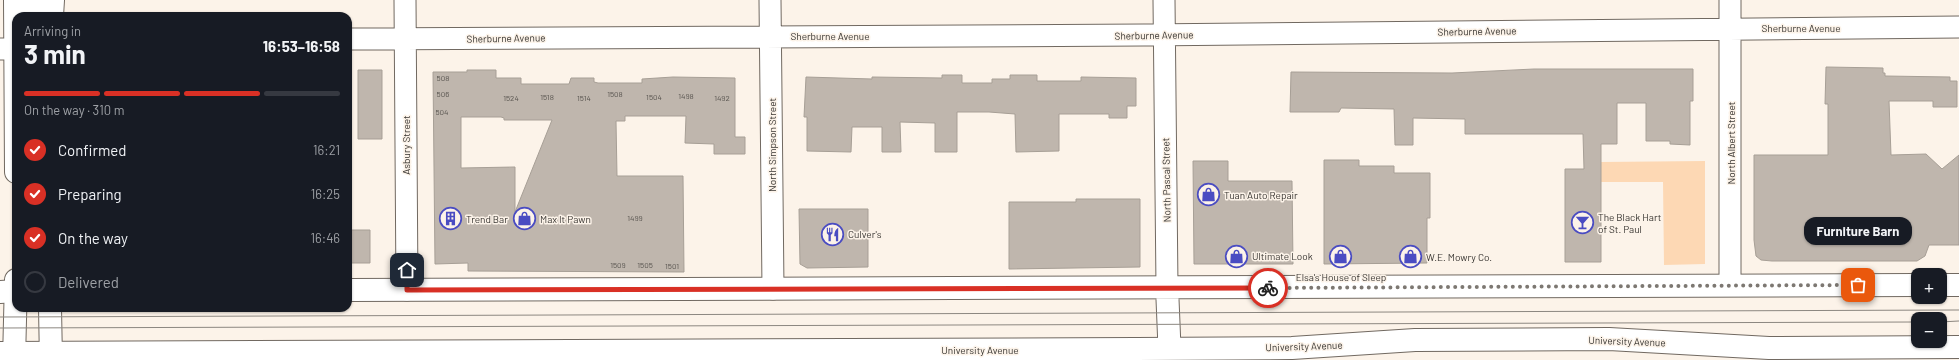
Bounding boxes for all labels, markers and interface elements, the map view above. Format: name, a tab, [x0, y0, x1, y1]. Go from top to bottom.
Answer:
street label: Sherburne Avenue	[1761, 22, 1841, 34]
text: Arriving in	[24, 23, 81, 39]
street label: Sherburne Avenue	[1437, 24, 1517, 38]
street label: Sherburne Avenue	[1114, 28, 1194, 42]
street label: Sherburne Avenue	[790, 30, 870, 42]
street label: Sherburne Avenue	[466, 31, 546, 45]
text: 16:53–16:58	[263, 37, 340, 55]
text: 3 min	[24, 38, 86, 69]
house number: 508	[437, 73, 449, 83]
house number: 506	[437, 89, 449, 99]
house number: 1508	[607, 89, 623, 99]
house number: 1498	[678, 91, 694, 101]
house number: 1518	[540, 92, 554, 102]
house number: 1504	[646, 92, 662, 102]
house number: 1524	[503, 93, 519, 103]
house number: 1514	[577, 93, 591, 103]
house number: 1492	[714, 93, 730, 103]
street label: North Simpson Street	[766, 98, 778, 192]
street label: North Albert Street	[1725, 101, 1737, 184]
text: On the way · 310 m	[24, 102, 124, 118]
house number: 504	[435, 107, 449, 117]
street label: Asbury Street	[400, 115, 412, 175]
street label: North Pascal Street	[1159, 137, 1173, 222]
icon: check	[24, 139, 46, 161]
text: Confirmed	[58, 141, 126, 159]
text: 16:21	[313, 142, 340, 158]
shop icon: Tuan Auto Repair	[1195, 182, 1221, 208]
icon: check	[24, 183, 46, 205]
text: Preparing	[58, 185, 122, 203]
text: 16:25	[311, 186, 340, 202]
place label: Tuan Auto Repair	[1224, 189, 1298, 201]
building icon: Trend Bar	[437, 206, 463, 232]
shop icon: Max It Pawn	[512, 206, 538, 232]
bar icon: The Black Hart of St. Paul	[1570, 210, 1596, 236]
place label: The Black Hart of St. Paul	[1598, 211, 1662, 235]
place label: Trend Bar	[466, 213, 508, 225]
place label: Max It Pawn	[540, 213, 591, 225]
house number: 1499	[627, 213, 643, 223]
callout: Furniture Barn	[1804, 217, 1912, 245]
restaurant icon: Culver's	[820, 221, 846, 247]
text: Furniture Barn	[1817, 223, 1899, 239]
icon: check	[24, 227, 46, 249]
place label: Culver's	[848, 228, 882, 240]
text: On the way	[58, 229, 128, 247]
text: 16:46	[310, 230, 340, 246]
shop icon: Ultimate Look	[1223, 243, 1249, 269]
shop icon: Elsa's House of Sleep	[1328, 244, 1354, 270]
shop icon: W.E. Mowry Co.	[1397, 244, 1423, 270]
place label: Ultimate Look	[1252, 250, 1313, 262]
place label: W.E. Mowry Co.	[1426, 251, 1492, 263]
pin	[390, 253, 424, 287]
icon: home	[396, 259, 418, 281]
house number: 1509	[610, 260, 626, 270]
house number: 1505	[637, 260, 653, 270]
house number: 1501	[665, 261, 679, 271]
courier	[1248, 268, 1288, 308]
pin	[1841, 268, 1875, 302]
map controls	[1911, 268, 1947, 348]
button: +	[1911, 268, 1947, 304]
place label: Elsa's House of Sleep	[1296, 271, 1386, 283]
text: Delivered	[58, 273, 119, 291]
icon: bag	[1847, 274, 1869, 296]
icon: bike	[1257, 277, 1279, 299]
button: −	[1911, 312, 1947, 348]
street label: University Avenue	[1588, 334, 1666, 348]
street label: University Avenue	[1265, 339, 1343, 353]
street label: University Avenue	[941, 344, 1019, 356]

